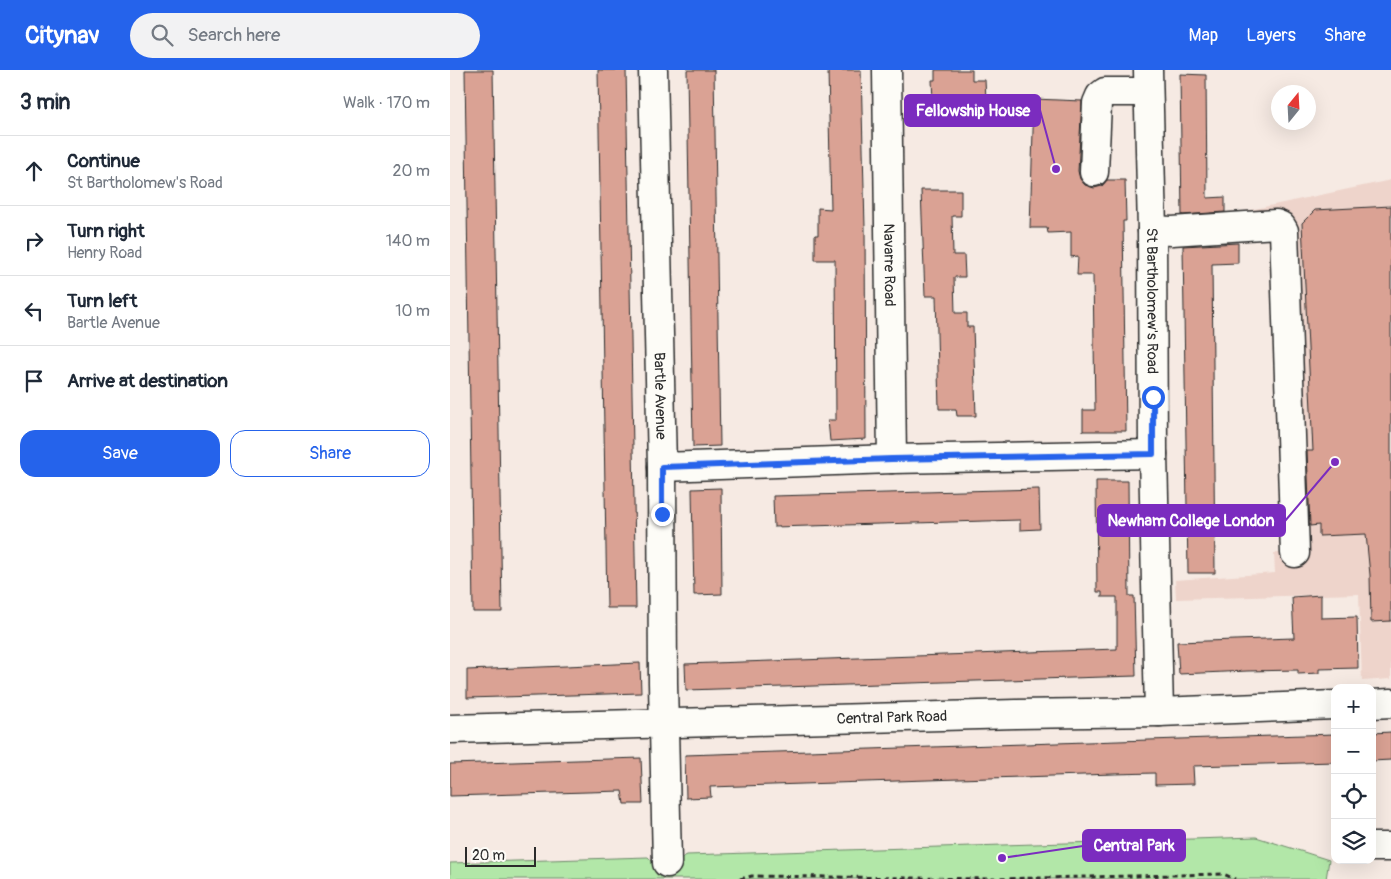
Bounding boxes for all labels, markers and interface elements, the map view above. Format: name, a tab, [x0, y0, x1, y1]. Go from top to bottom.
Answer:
search box	[130, 13, 480, 58]
text: Citynav	[25, 21, 100, 50]
icon: search	[148, 21, 176, 49]
text: Search here	[188, 23, 280, 47]
text: Map	[1189, 24, 1218, 47]
text: Layers	[1246, 24, 1296, 47]
text: Share	[1324, 24, 1366, 47]
north arrow	[1271, 85, 1316, 130]
text: 3 min	[20, 89, 70, 116]
text: Walk · 170 m	[343, 93, 430, 113]
callout: Fellowship House	[905, 95, 1040, 126]
text: Fellowship House	[916, 101, 1031, 121]
text: Continue	[67, 149, 140, 173]
icon: ahead	[20, 157, 48, 185]
text: 20 m	[392, 161, 430, 181]
text: St Bartholomew's Road	[67, 173, 223, 193]
text: Turn right	[67, 219, 145, 243]
street label: Navarre Road	[879, 223, 899, 307]
icon: right	[20, 227, 48, 255]
street label: St Bartholomew's Road	[1142, 228, 1162, 374]
text: 140 m	[386, 231, 430, 251]
text: Henry Road	[67, 243, 142, 263]
text: Turn left	[67, 289, 137, 313]
icon: left	[20, 297, 48, 325]
text: 10 m	[395, 301, 430, 321]
text: Bartle Avenue	[67, 313, 160, 333]
street label: Bartle Avenue	[649, 352, 670, 440]
icon: arrive	[20, 367, 48, 395]
text: Arrive at destination	[67, 369, 228, 393]
route start	[1142, 386, 1165, 409]
button: Save	[20, 430, 220, 477]
button: Share	[230, 430, 430, 477]
route end	[651, 503, 674, 526]
callout: Newham College London	[1098, 505, 1285, 536]
text: Newham College London	[1107, 511, 1275, 531]
map controls	[1331, 684, 1376, 864]
button: +	[1331, 684, 1376, 729]
street label: Central Park Road	[836, 707, 947, 729]
button: −	[1331, 729, 1376, 774]
button: locate	[1331, 774, 1376, 819]
button: layers	[1331, 819, 1376, 864]
callout: Central Park	[1083, 830, 1185, 861]
text: Central Park	[1093, 836, 1175, 856]
scale bar	[465, 844, 536, 867]
text: 20 m	[472, 847, 505, 864]

